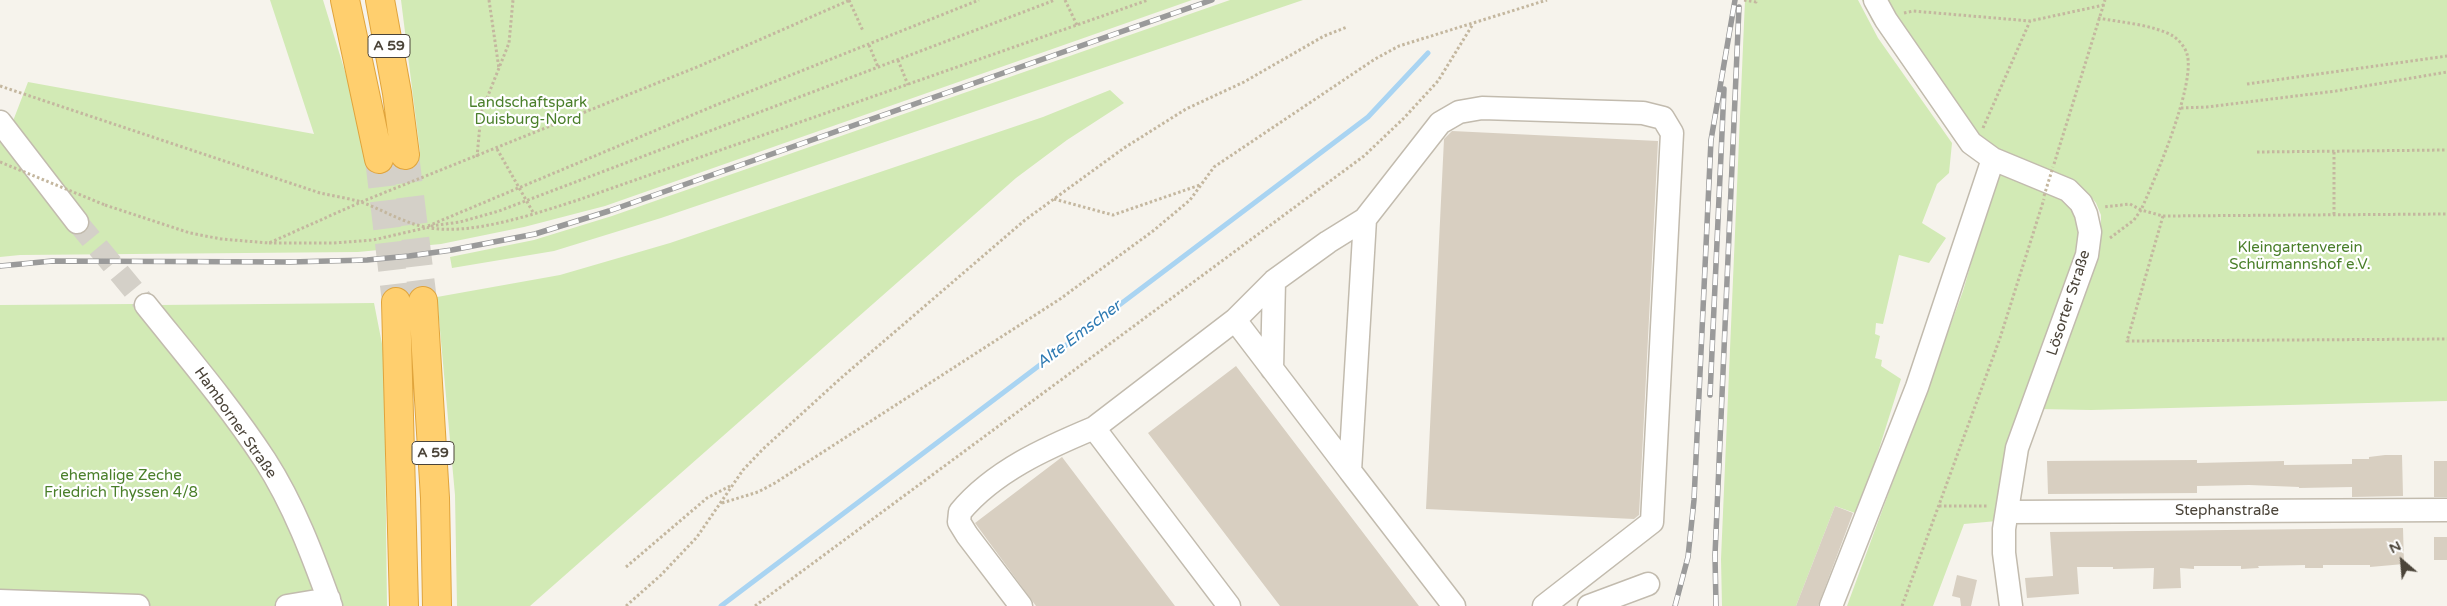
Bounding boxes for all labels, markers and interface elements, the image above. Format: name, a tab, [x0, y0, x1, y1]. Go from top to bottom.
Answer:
road number: A 59	[368, 34, 410, 58]
park label: Landschaftspark Duisburg-Nord	[469, 94, 587, 129]
park label: Kleingartenverein Schürmannshof e.V.	[2229, 239, 2371, 274]
street label: Lösorter Straße	[2043, 248, 2095, 358]
water label: Alte Emscher	[1033, 297, 1125, 373]
street label: Hamborner Straße	[190, 364, 280, 482]
road number: A 59	[412, 442, 454, 464]
park label: ehemalige Zeche Friedrich Thyssen 4/8	[44, 467, 198, 502]
street label: Stephanstraße	[2175, 502, 2279, 520]
north arrow	[2377, 536, 2427, 586]
text: N	[2386, 537, 2404, 557]

